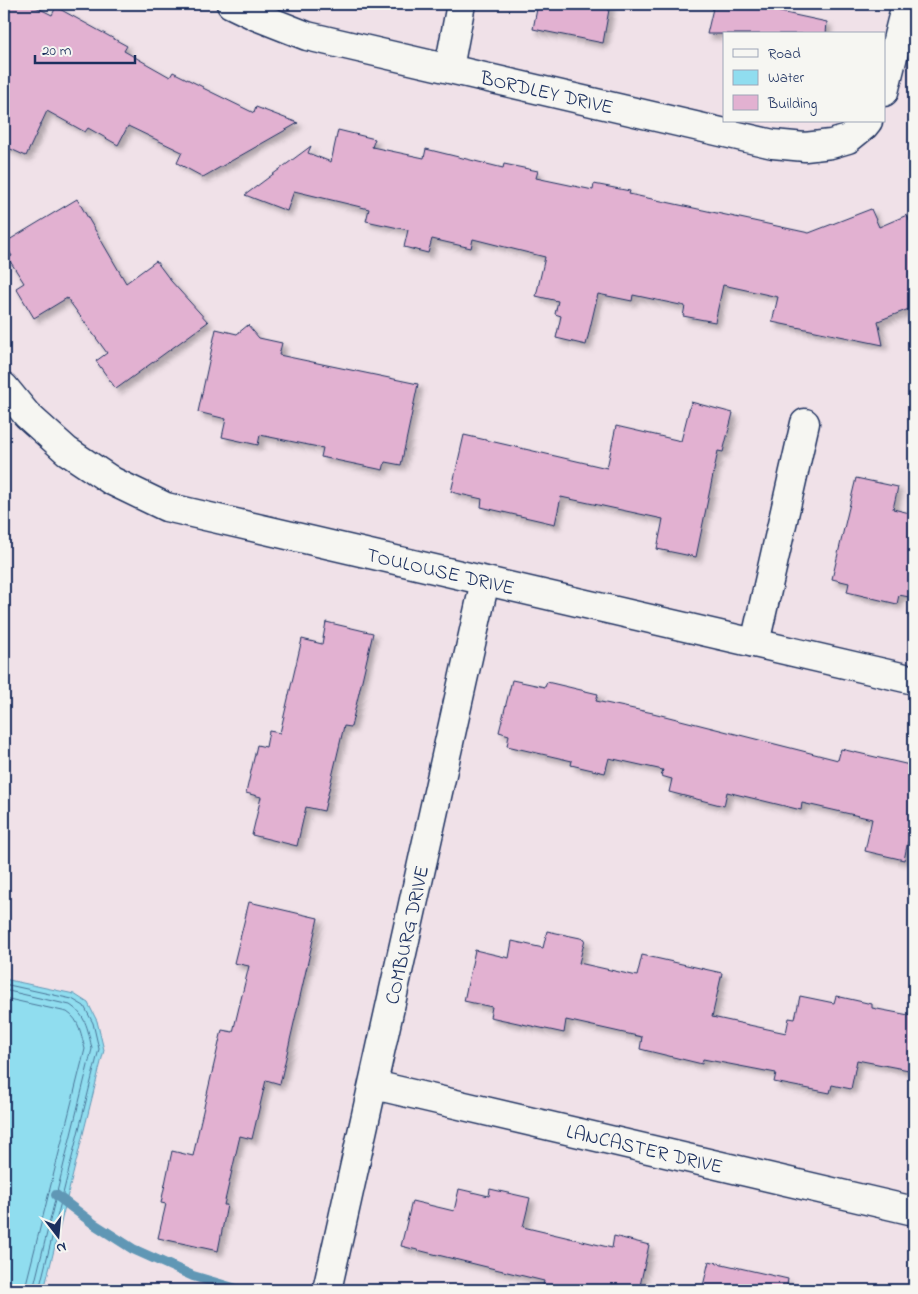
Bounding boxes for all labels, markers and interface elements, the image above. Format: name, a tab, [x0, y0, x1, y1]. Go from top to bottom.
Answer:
scale bar	[35, 32, 135, 64]
legend	[723, 32, 886, 122]
text: 20 m	[42, 40, 72, 62]
text: Road	[768, 43, 801, 65]
street label: BORDLEY DRIVE	[476, 64, 616, 124]
text: Water	[768, 67, 804, 89]
text: Building	[767, 93, 817, 116]
street label: TOULOUSE DRIVE	[363, 542, 517, 604]
street label: COMBURG DRIVE	[379, 863, 438, 1007]
street label: LANCASTER DRIVE	[563, 1118, 725, 1183]
north arrow	[32, 1212, 82, 1262]
text: N	[54, 1236, 69, 1258]

